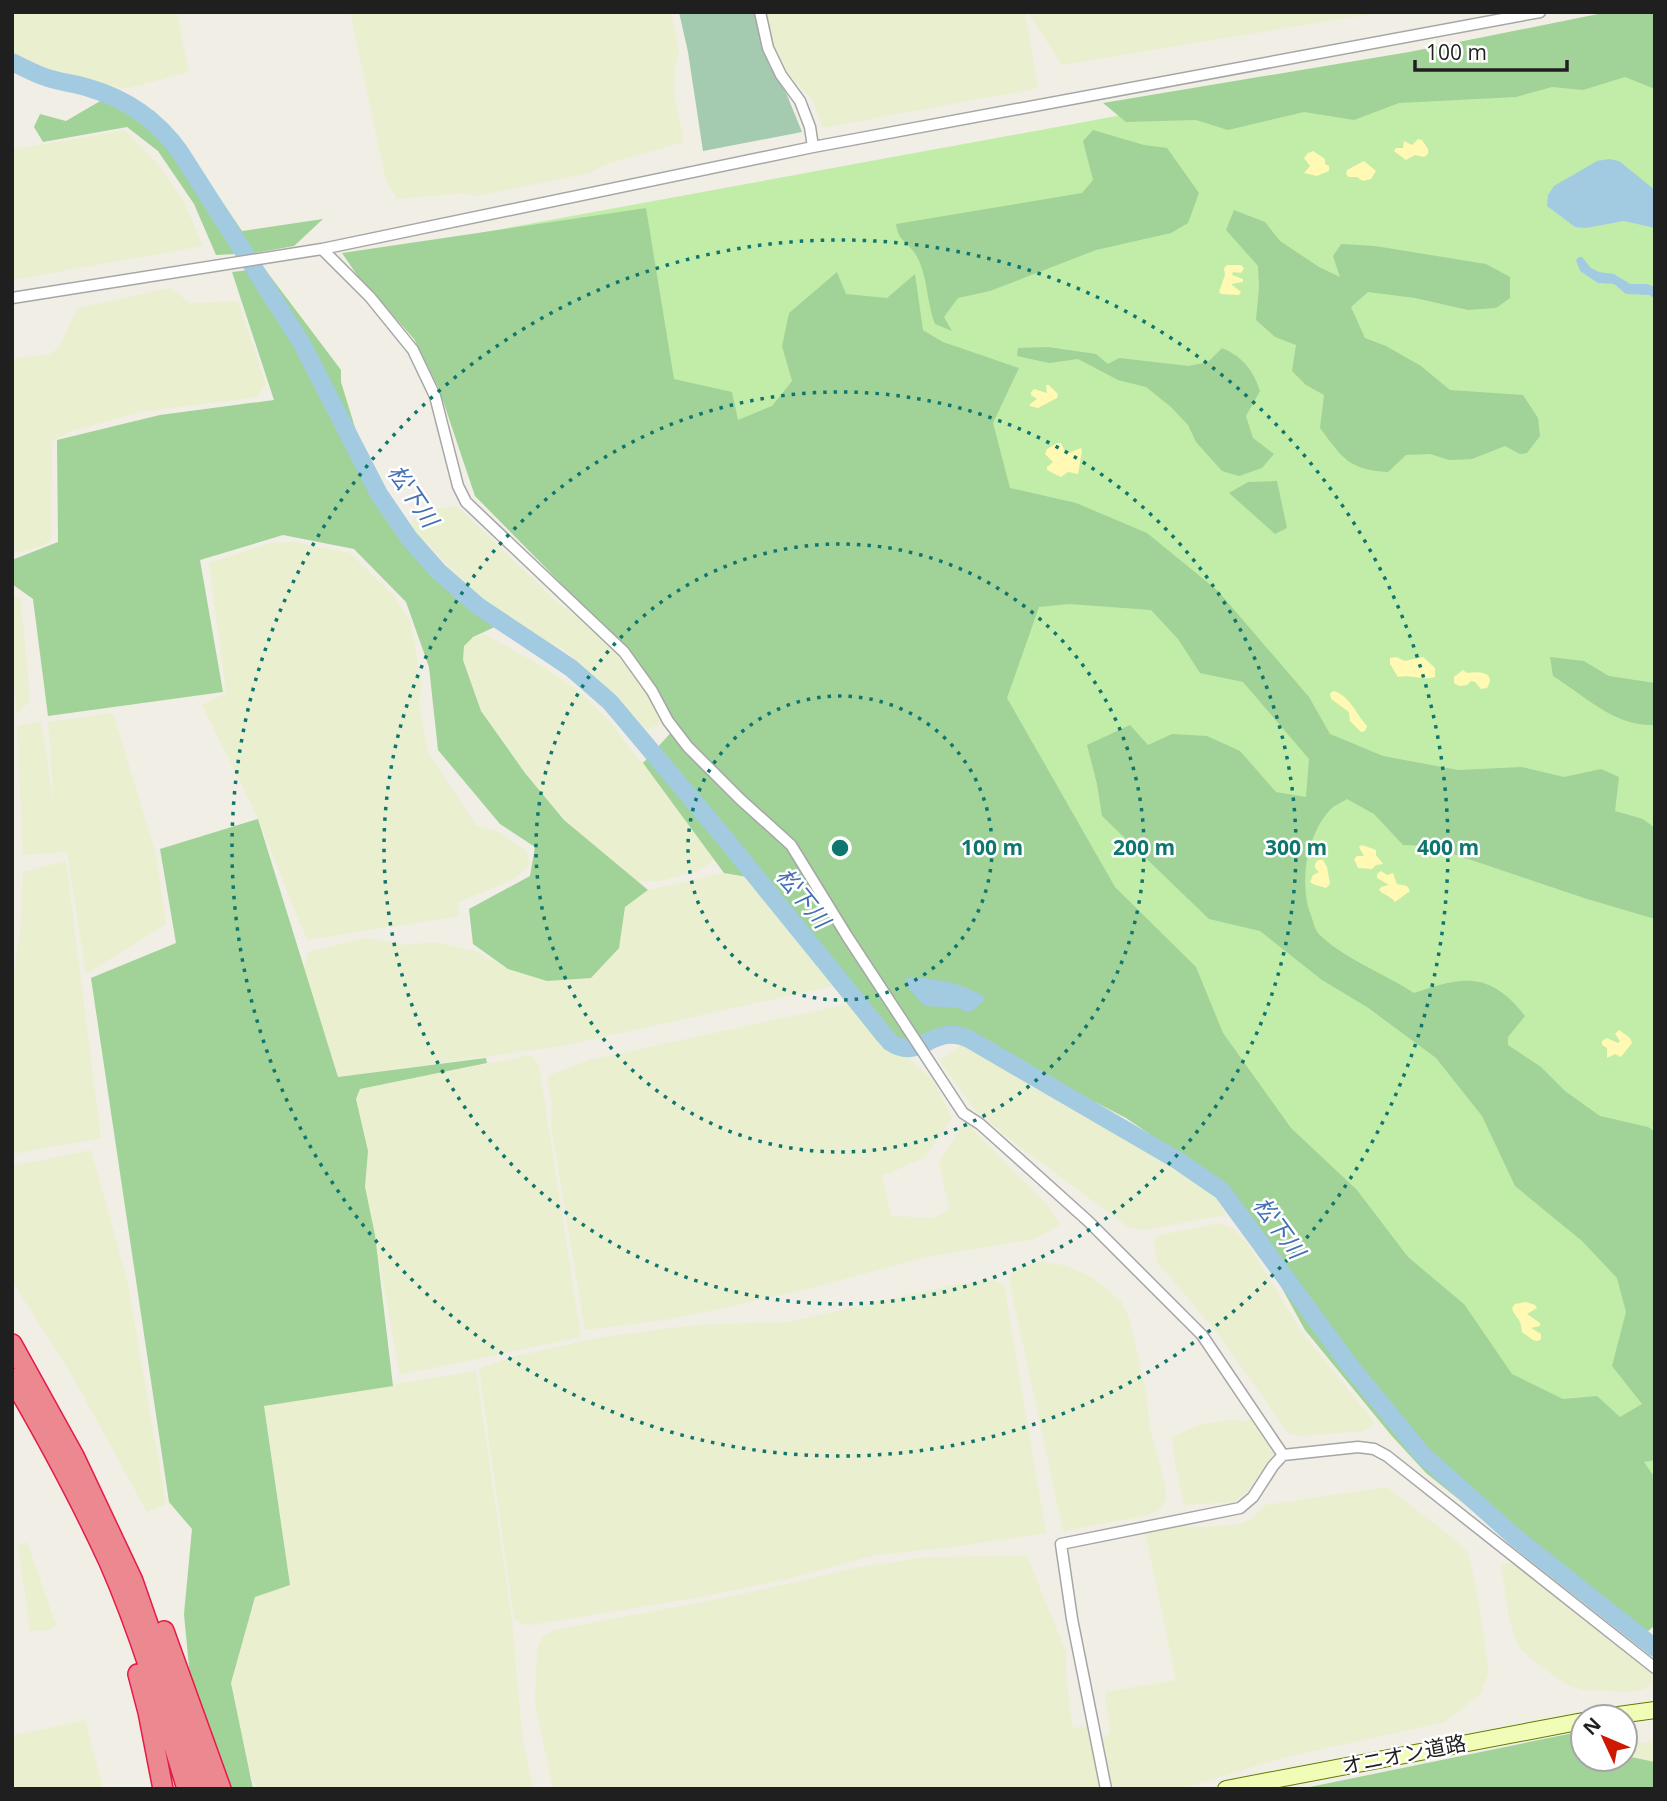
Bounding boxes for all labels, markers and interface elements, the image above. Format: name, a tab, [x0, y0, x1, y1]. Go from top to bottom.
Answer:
scale bar	[1415, 28, 1567, 72]
text: 100 m	[1426, 38, 1487, 66]
water label: 松下川	[381, 458, 448, 535]
text: 100 m	[961, 833, 1023, 861]
text: 200 m	[1113, 833, 1175, 861]
text: 300 m	[1265, 833, 1327, 861]
text: 400 m	[1417, 833, 1479, 861]
centre of rings	[828, 836, 852, 860]
water label: 松下川	[770, 860, 840, 937]
water label: 松下川	[1247, 1190, 1315, 1267]
north arrow	[1569, 1703, 1639, 1773]
text: N	[1577, 1712, 1606, 1741]
street label: オニオン道路	[1339, 1728, 1468, 1780]

